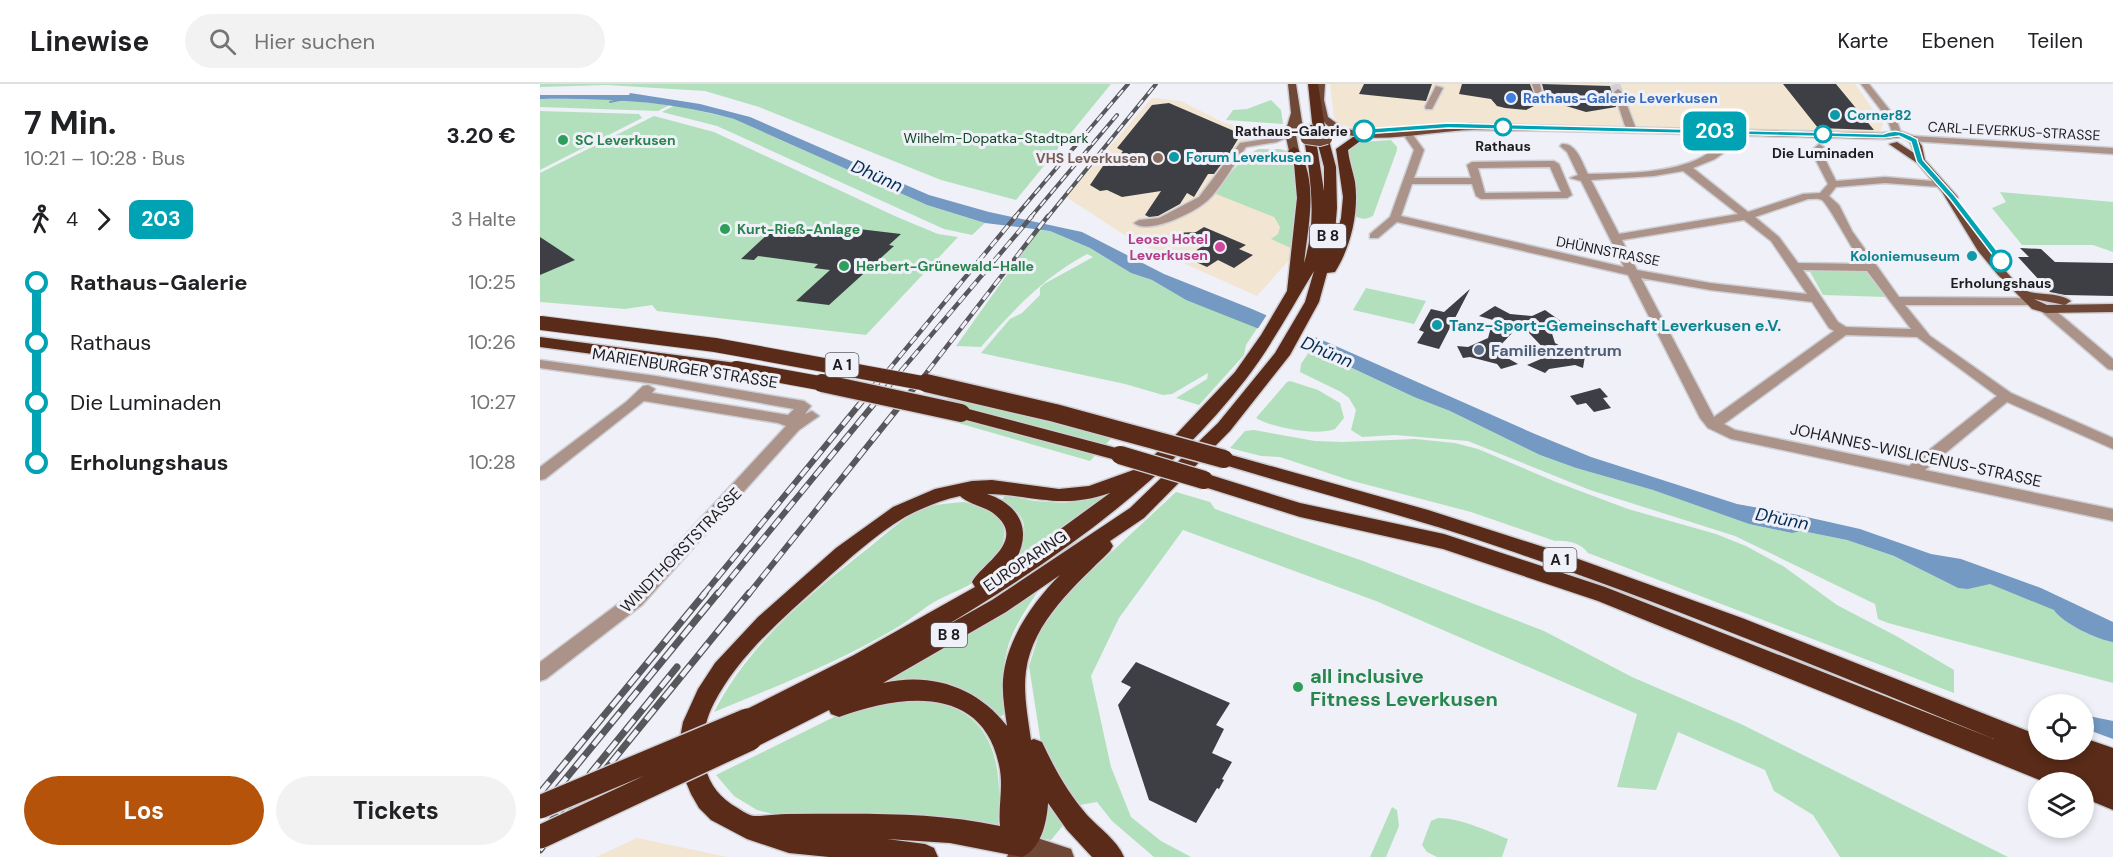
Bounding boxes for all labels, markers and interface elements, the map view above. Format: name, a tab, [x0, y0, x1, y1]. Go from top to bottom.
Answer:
search box	[185, 14, 605, 68]
text: Linewise	[30, 23, 149, 60]
icon: search	[206, 25, 239, 58]
text: Hier suchen	[254, 27, 375, 56]
text: Karte	[1838, 27, 1888, 55]
text: Ebenen	[1921, 27, 1994, 55]
text: Teilen	[2027, 27, 2083, 55]
place label: Rathaus-Galerie Leverkusen	[1523, 89, 1718, 107]
marker: Rathaus-Galerie Leverkusen	[1504, 91, 1518, 105]
text: 7 Min.	[24, 101, 116, 144]
place label: Corner82	[1847, 106, 1911, 124]
marker: Corner82	[1828, 108, 1842, 122]
line badge: 203	[1680, 112, 1750, 150]
text: 203	[1695, 117, 1735, 145]
street label: CARL-LEVERKUS-STRASSE	[1927, 117, 2101, 145]
marker: Rathaus	[1494, 118, 1512, 136]
marker: Rathaus-Galerie	[1353, 120, 1375, 142]
text: 3.20 €	[447, 121, 516, 150]
place label: Rathaus-Galerie	[1235, 122, 1348, 140]
marker: Die Luminaden	[1814, 125, 1832, 143]
park label: Wilhelm-Dopatka-Stadtpark	[903, 129, 1089, 147]
place label: SC Leverkusen	[575, 131, 676, 149]
marker: SC Leverkusen	[556, 133, 570, 147]
place label: Rathaus	[1475, 137, 1531, 155]
place label: Die Luminaden	[1772, 144, 1874, 162]
text: 10:21 – 10:28 · Bus	[24, 145, 185, 171]
place label: Forum Leverkusen	[1186, 148, 1311, 166]
place label: VHS Leverkusen	[1036, 149, 1146, 167]
marker: Forum Leverkusen	[1167, 150, 1181, 164]
marker: VHS Leverkusen	[1151, 151, 1165, 165]
water label: Dhünn	[848, 154, 906, 198]
icon: walk	[24, 203, 57, 236]
icon: forward	[87, 203, 120, 236]
text: 203	[141, 205, 181, 233]
text: 4	[66, 206, 78, 232]
text: 3 Halte	[451, 206, 516, 232]
place label: Kurt-Rieß-Anlage	[737, 220, 860, 238]
marker: Kurt-Rieß-Anlage	[718, 222, 732, 236]
road number: B 8	[1310, 224, 1346, 248]
place label: Leoso Hotel Leverkusen	[1128, 230, 1208, 264]
street label: DHÜNNSTRASSE	[1555, 232, 1661, 270]
marker: Leoso Hotel Leverkusen	[1213, 240, 1227, 254]
place label: Koloniemuseum	[1850, 247, 1960, 265]
marker: Koloniemuseum	[1965, 249, 1979, 263]
marker: Erholungshaus	[1990, 250, 2012, 272]
place label: Herbert-Grünewald-Halle	[856, 257, 1034, 275]
marker: Herbert-Grünewald-Halle	[837, 259, 851, 273]
text: Rathaus-Galerie	[70, 268, 248, 297]
text: 10:25	[468, 269, 516, 295]
place label: Erholungshaus	[1951, 274, 2051, 292]
place label: Tanz-Sport-Gemeinschaft Leverkusen e.V.	[1449, 315, 1781, 336]
marker: Tanz-Sport-Gemeinschaft Leverkusen e.V.	[1430, 318, 1444, 332]
text: Rathaus	[70, 328, 151, 357]
text: 10:26	[468, 329, 516, 355]
water label: Dhünn	[1298, 330, 1356, 374]
place label: Familienzentrum	[1491, 340, 1622, 361]
street label: MARIENBURGER STRASSE	[591, 343, 779, 393]
marker: Familienzentrum	[1472, 343, 1486, 357]
road number: A 1	[826, 353, 858, 377]
text: Die Luminaden	[70, 388, 221, 417]
text: 10:27	[470, 389, 516, 415]
street label: JOHANNES-WISLICENUS-STRASSE	[1788, 418, 2044, 492]
text: Erholungshaus	[70, 448, 228, 477]
text: 10:28	[469, 449, 516, 475]
street label: WINDTHORSTSTRASSE	[616, 483, 746, 617]
water label: Dhünn	[1753, 502, 1811, 536]
street label: EUROPARING	[979, 525, 1071, 597]
road number: A 1	[1544, 548, 1576, 572]
road number: B 8	[931, 623, 967, 647]
place label: all inclusive Fitness Leverkusen	[1310, 663, 1498, 712]
marker: all inclusive Fitness Leverkusen	[1291, 680, 1305, 694]
map controls	[2028, 694, 2094, 838]
button: locate	[2028, 694, 2094, 760]
button: layers	[2028, 772, 2094, 838]
button: Los	[24, 776, 264, 845]
button: Tickets	[276, 776, 516, 845]

